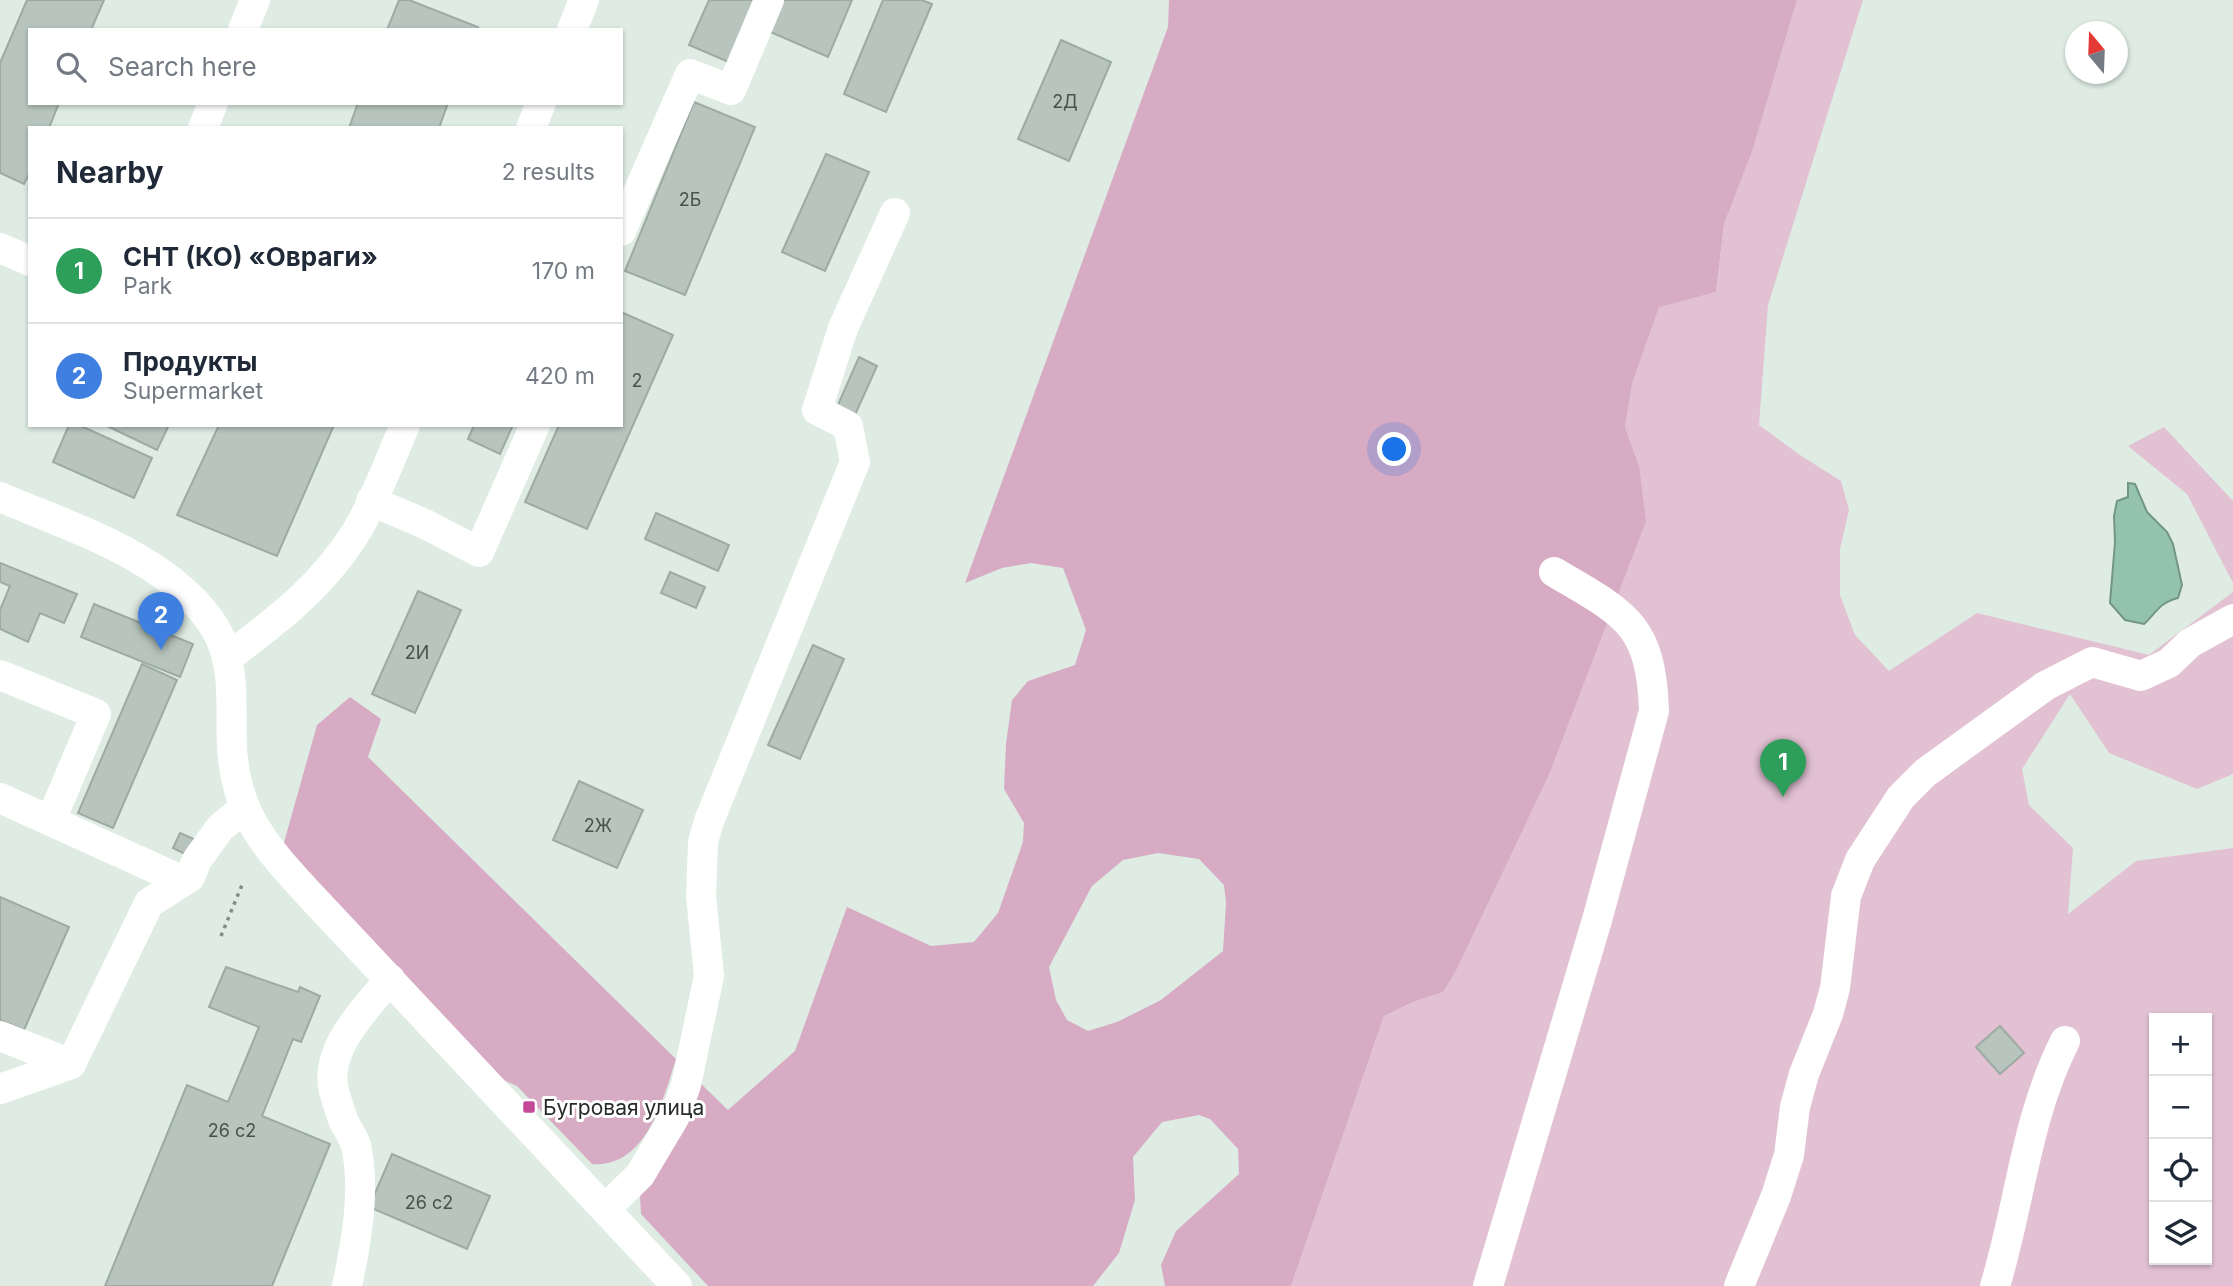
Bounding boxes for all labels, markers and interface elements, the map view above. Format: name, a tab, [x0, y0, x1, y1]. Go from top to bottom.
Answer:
north arrow	[2065, 21, 2128, 84]
search box	[28, 28, 623, 105]
icon: search	[52, 48, 90, 86]
text: Search here	[108, 51, 257, 82]
house number: 2Д	[1052, 91, 1078, 112]
text: Nearby	[56, 154, 164, 190]
text: 2 results	[502, 158, 595, 186]
house number: 2Б	[679, 189, 701, 210]
text: СНТ (КО) «Овраги»	[123, 241, 378, 272]
text: 1	[74, 257, 84, 285]
text: 170 m	[532, 257, 595, 285]
text: Park	[123, 272, 172, 300]
text: Продукты	[123, 346, 257, 377]
text: 2	[72, 362, 86, 390]
text: 420 m	[525, 362, 595, 390]
house number: 2	[632, 370, 642, 391]
text: Supermarket	[123, 377, 263, 405]
your location	[1377, 432, 1411, 466]
pin: 2	[138, 592, 184, 650]
house number: 2И	[405, 642, 429, 663]
pin: 1	[1760, 739, 1806, 797]
house number: 2Ж	[584, 815, 612, 836]
map controls	[2149, 1013, 2212, 1265]
button: +	[2149, 1013, 2212, 1076]
button: −	[2149, 1076, 2212, 1139]
place label: Бугровая улица	[543, 1095, 704, 1120]
marker: Бугровая улица	[521, 1099, 537, 1115]
house number: 26 с2	[208, 1120, 256, 1141]
button: locate	[2149, 1139, 2212, 1202]
house number: 26 с2	[405, 1192, 453, 1213]
button: layers	[2149, 1202, 2212, 1265]

